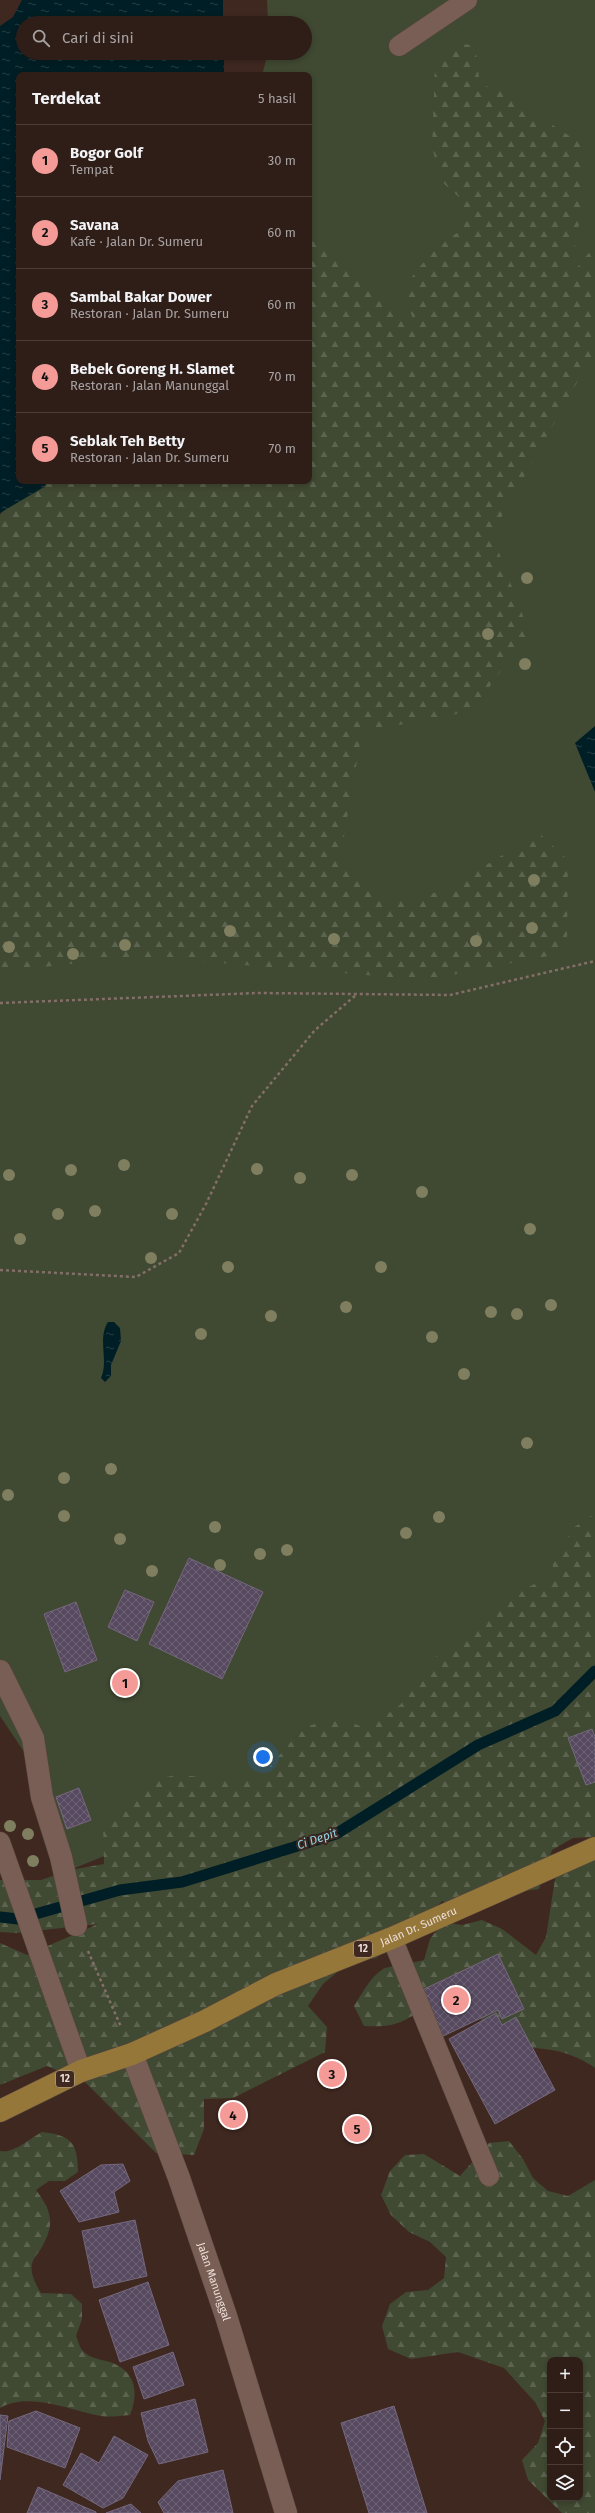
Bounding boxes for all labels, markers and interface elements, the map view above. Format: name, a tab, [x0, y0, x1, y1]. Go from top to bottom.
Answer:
search box	[16, 16, 312, 60]
icon: search	[30, 27, 52, 49]
text: Cari di sini	[62, 29, 134, 47]
text: Terdekat	[32, 88, 101, 109]
text: 5 hasil	[258, 91, 296, 106]
text: Bogor Golf	[70, 144, 143, 162]
text: 1	[42, 153, 48, 168]
text: 30 m	[268, 153, 296, 168]
text: Tempat	[70, 162, 114, 177]
text: Savana	[70, 216, 119, 234]
text: 2	[42, 225, 48, 240]
text: 60 m	[267, 225, 296, 240]
text: Kafe · Jalan Dr. Sumeru	[70, 234, 203, 249]
text: Sambal Bakar Dower	[70, 288, 212, 306]
text: 3	[42, 297, 48, 312]
text: 60 m	[267, 297, 296, 312]
text: Restoran · Jalan Dr. Sumeru	[70, 306, 229, 321]
text: Bebek Goreng H. Slamet	[70, 360, 234, 378]
text: 4	[41, 369, 49, 384]
text: 70 m	[269, 369, 296, 384]
text: Restoran · Jalan Manunggal	[70, 378, 229, 393]
text: Seblak Teh Betty	[70, 432, 185, 450]
text: 5	[42, 441, 48, 456]
text: 70 m	[269, 441, 296, 456]
text: Restoran · Jalan Dr. Sumeru	[70, 450, 229, 465]
pin: 1	[112, 1668, 138, 1698]
your location	[253, 1747, 273, 1767]
water label: Ci Depit	[295, 1825, 340, 1852]
street label: Jalan Dr. Sumeru	[378, 1904, 459, 1949]
road number: 12	[354, 1941, 372, 1957]
pin: 2	[443, 1985, 469, 2015]
pin: 3	[319, 2059, 345, 2089]
road number: 12	[56, 2071, 74, 2087]
pin: 4	[220, 2100, 246, 2130]
pin: 5	[344, 2114, 370, 2144]
street label: Jalan Manunggal	[195, 2241, 234, 2322]
map controls	[547, 2357, 583, 2501]
button: +	[547, 2357, 583, 2393]
button: −	[547, 2393, 583, 2429]
button: locate	[547, 2429, 583, 2465]
button: layers	[547, 2465, 583, 2501]

